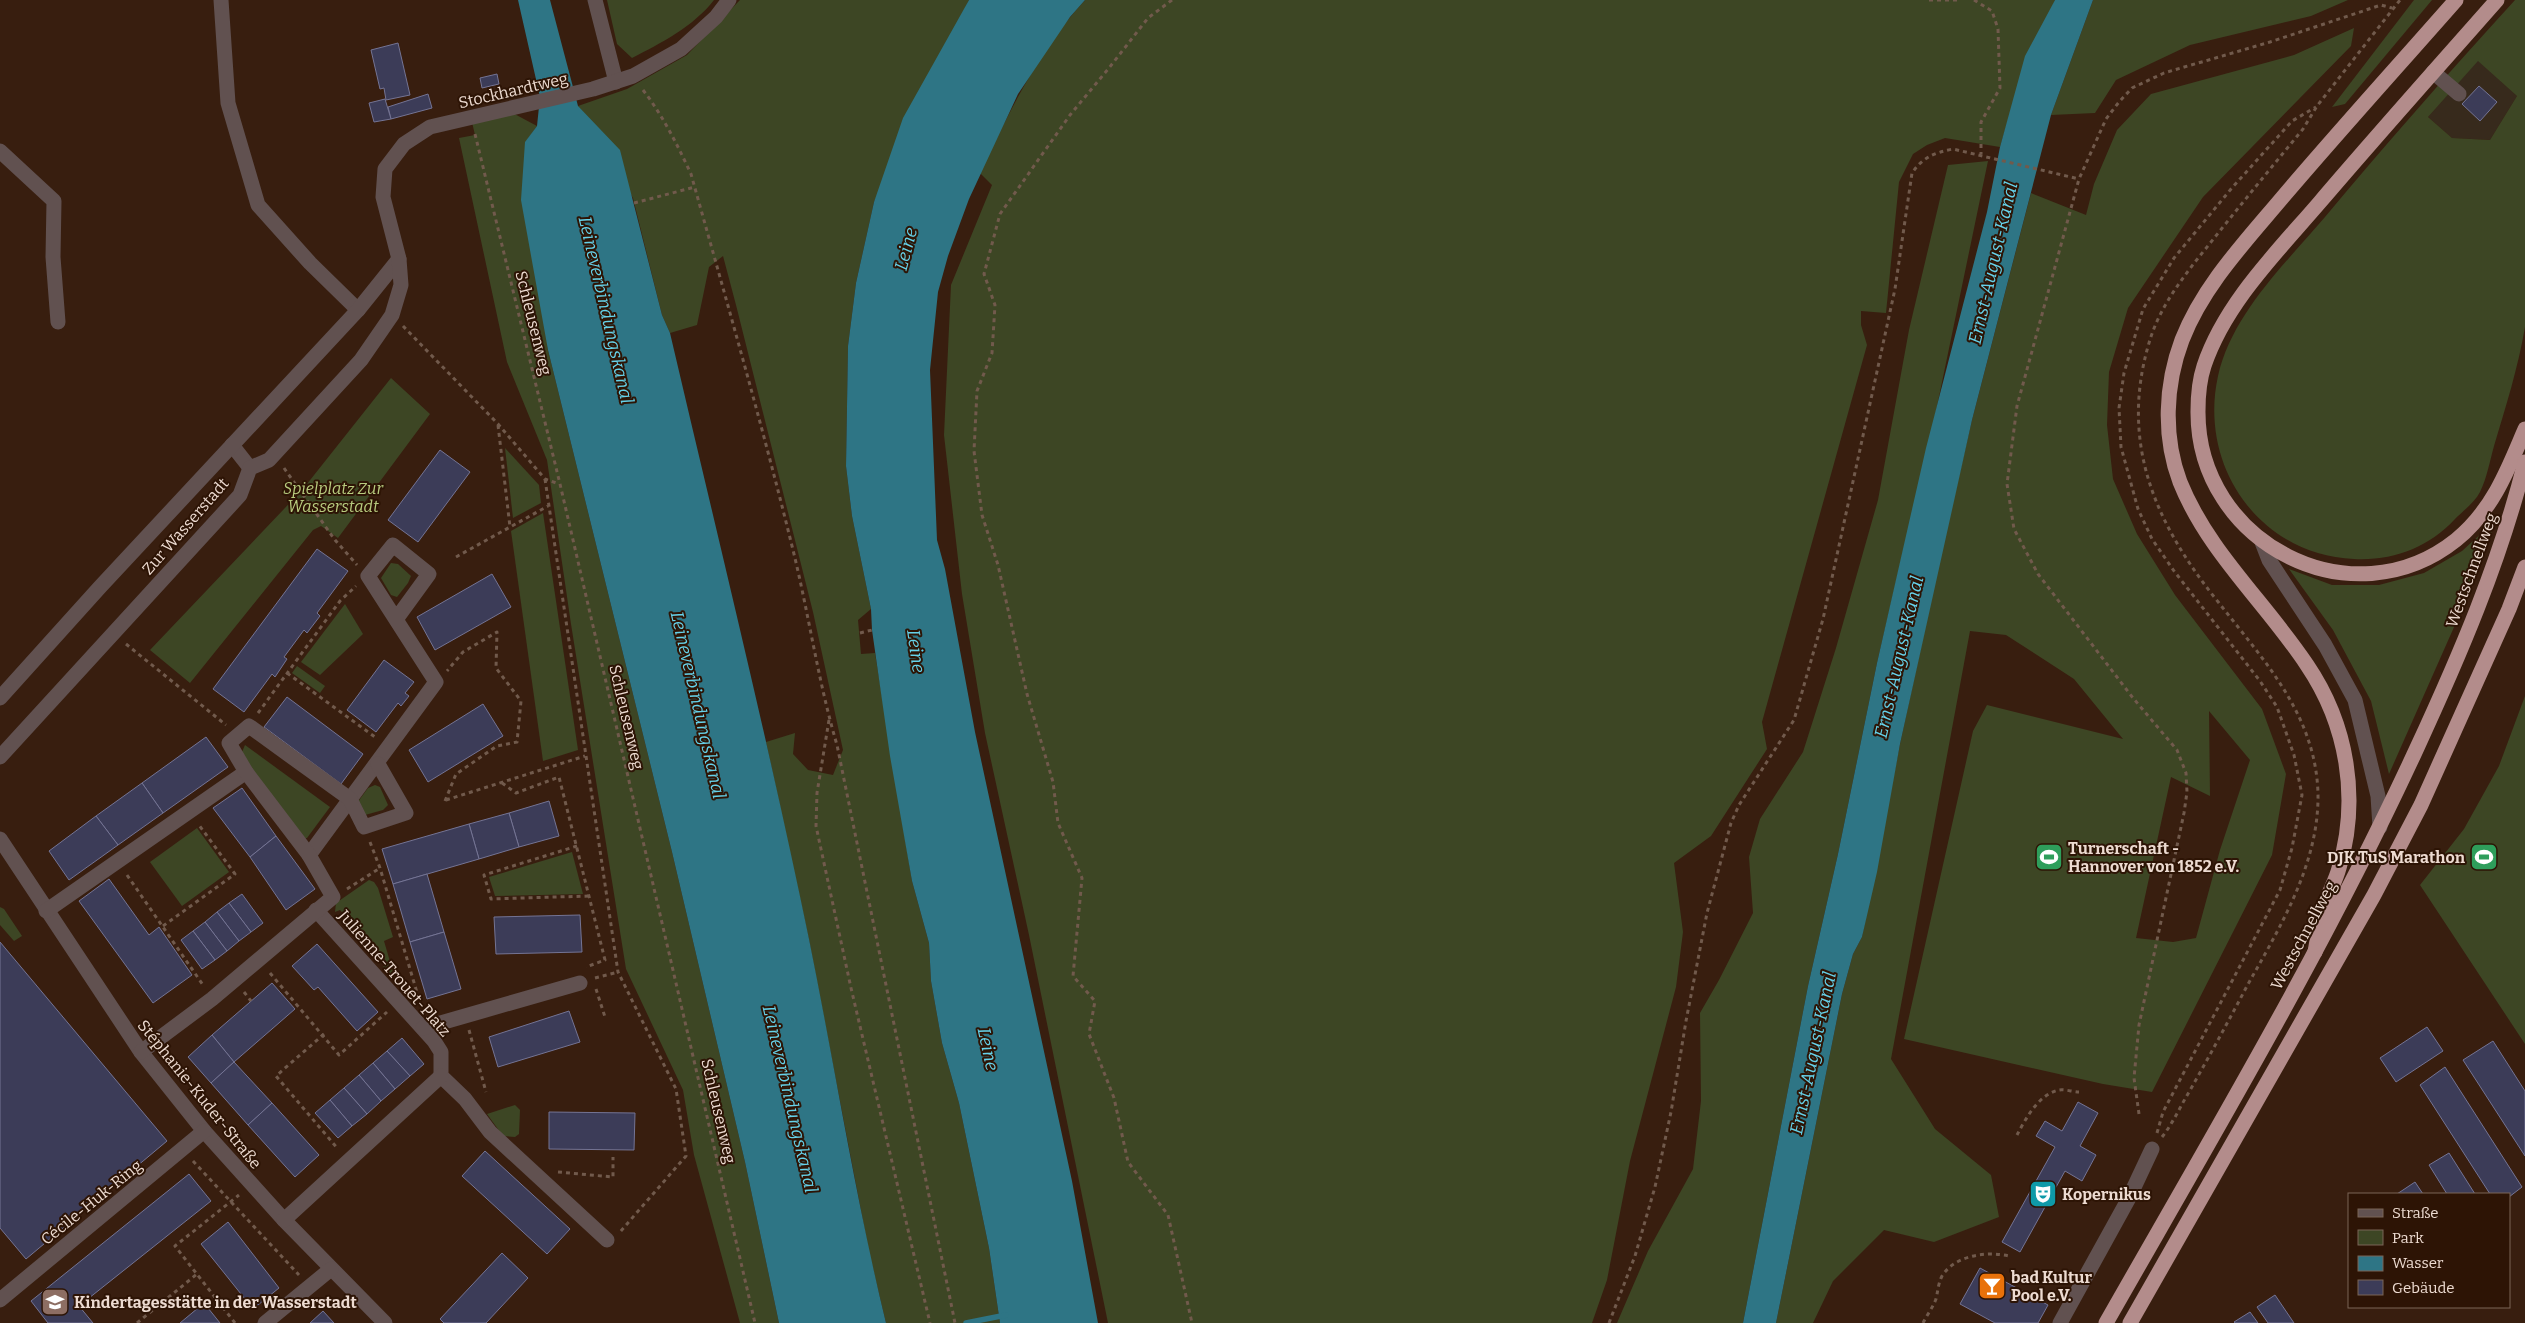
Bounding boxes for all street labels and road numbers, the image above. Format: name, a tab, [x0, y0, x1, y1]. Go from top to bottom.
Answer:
street label: Stockhardtweg	[457, 69, 570, 112]
street label: Schleusenweg	[511, 269, 556, 377]
street label: Zur Wasserstadt	[138, 474, 233, 578]
street label: Westschnellweg	[2442, 510, 2501, 630]
street label: Schleusenweg	[605, 663, 648, 771]
street label: Westschnellweg	[2267, 877, 2340, 993]
street label: Julienne-Trouet-Platz	[334, 906, 455, 1041]
street label: Stéphanie-Kuder-Straße	[134, 1016, 265, 1173]
street label: Schleusenweg	[697, 1057, 740, 1165]
street label: Cécile-Huk-Ring	[37, 1156, 146, 1249]

